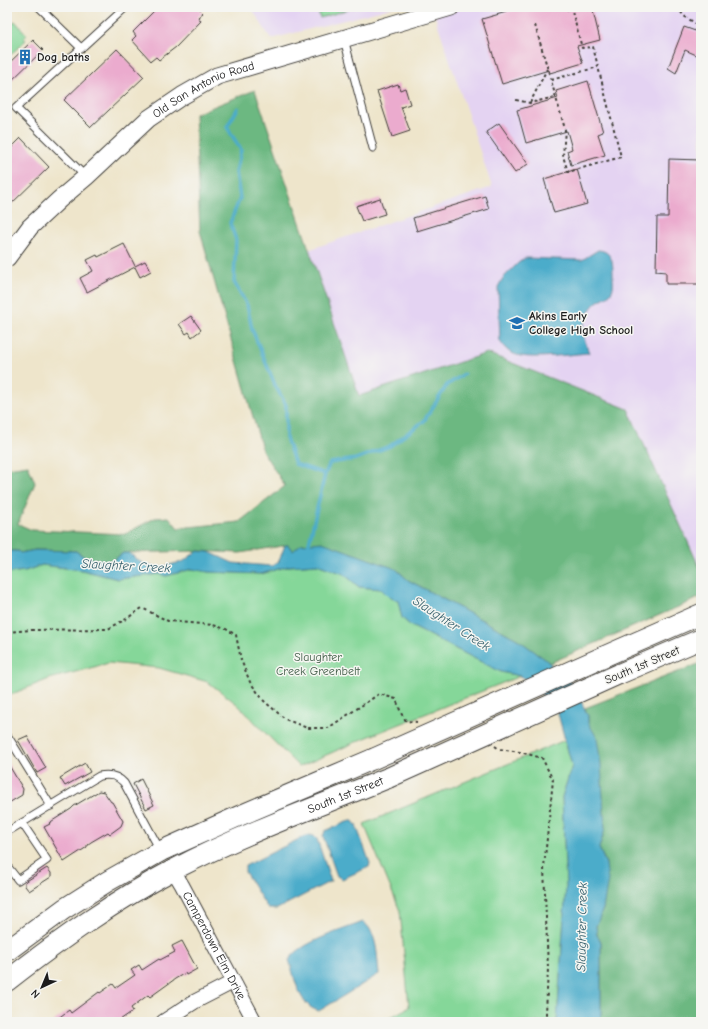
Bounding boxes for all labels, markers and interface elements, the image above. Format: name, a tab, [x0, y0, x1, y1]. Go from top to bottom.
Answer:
building icon: Dog baths	[16, 48, 34, 66]
place label: Dog baths	[37, 50, 89, 64]
street label: Old San Antonio Road	[150, 58, 256, 121]
place label: Akins Early College High School	[529, 309, 633, 337]
school or university icon: Akins Early College High School	[508, 314, 526, 332]
water label: Slaughter Creek	[81, 556, 172, 575]
water label: Slaughter Creek	[410, 593, 494, 654]
street label: South 1st Street	[602, 643, 682, 687]
park label: Slaughter Creek Greenbelt	[276, 650, 361, 678]
street label: South 1st Street	[305, 773, 386, 816]
water label: Slaughter Creek	[573, 882, 590, 972]
street label: Camperdown Elm Drive	[180, 889, 249, 1002]
north arrow	[22, 967, 62, 1007]
text: N	[28, 987, 43, 1001]

